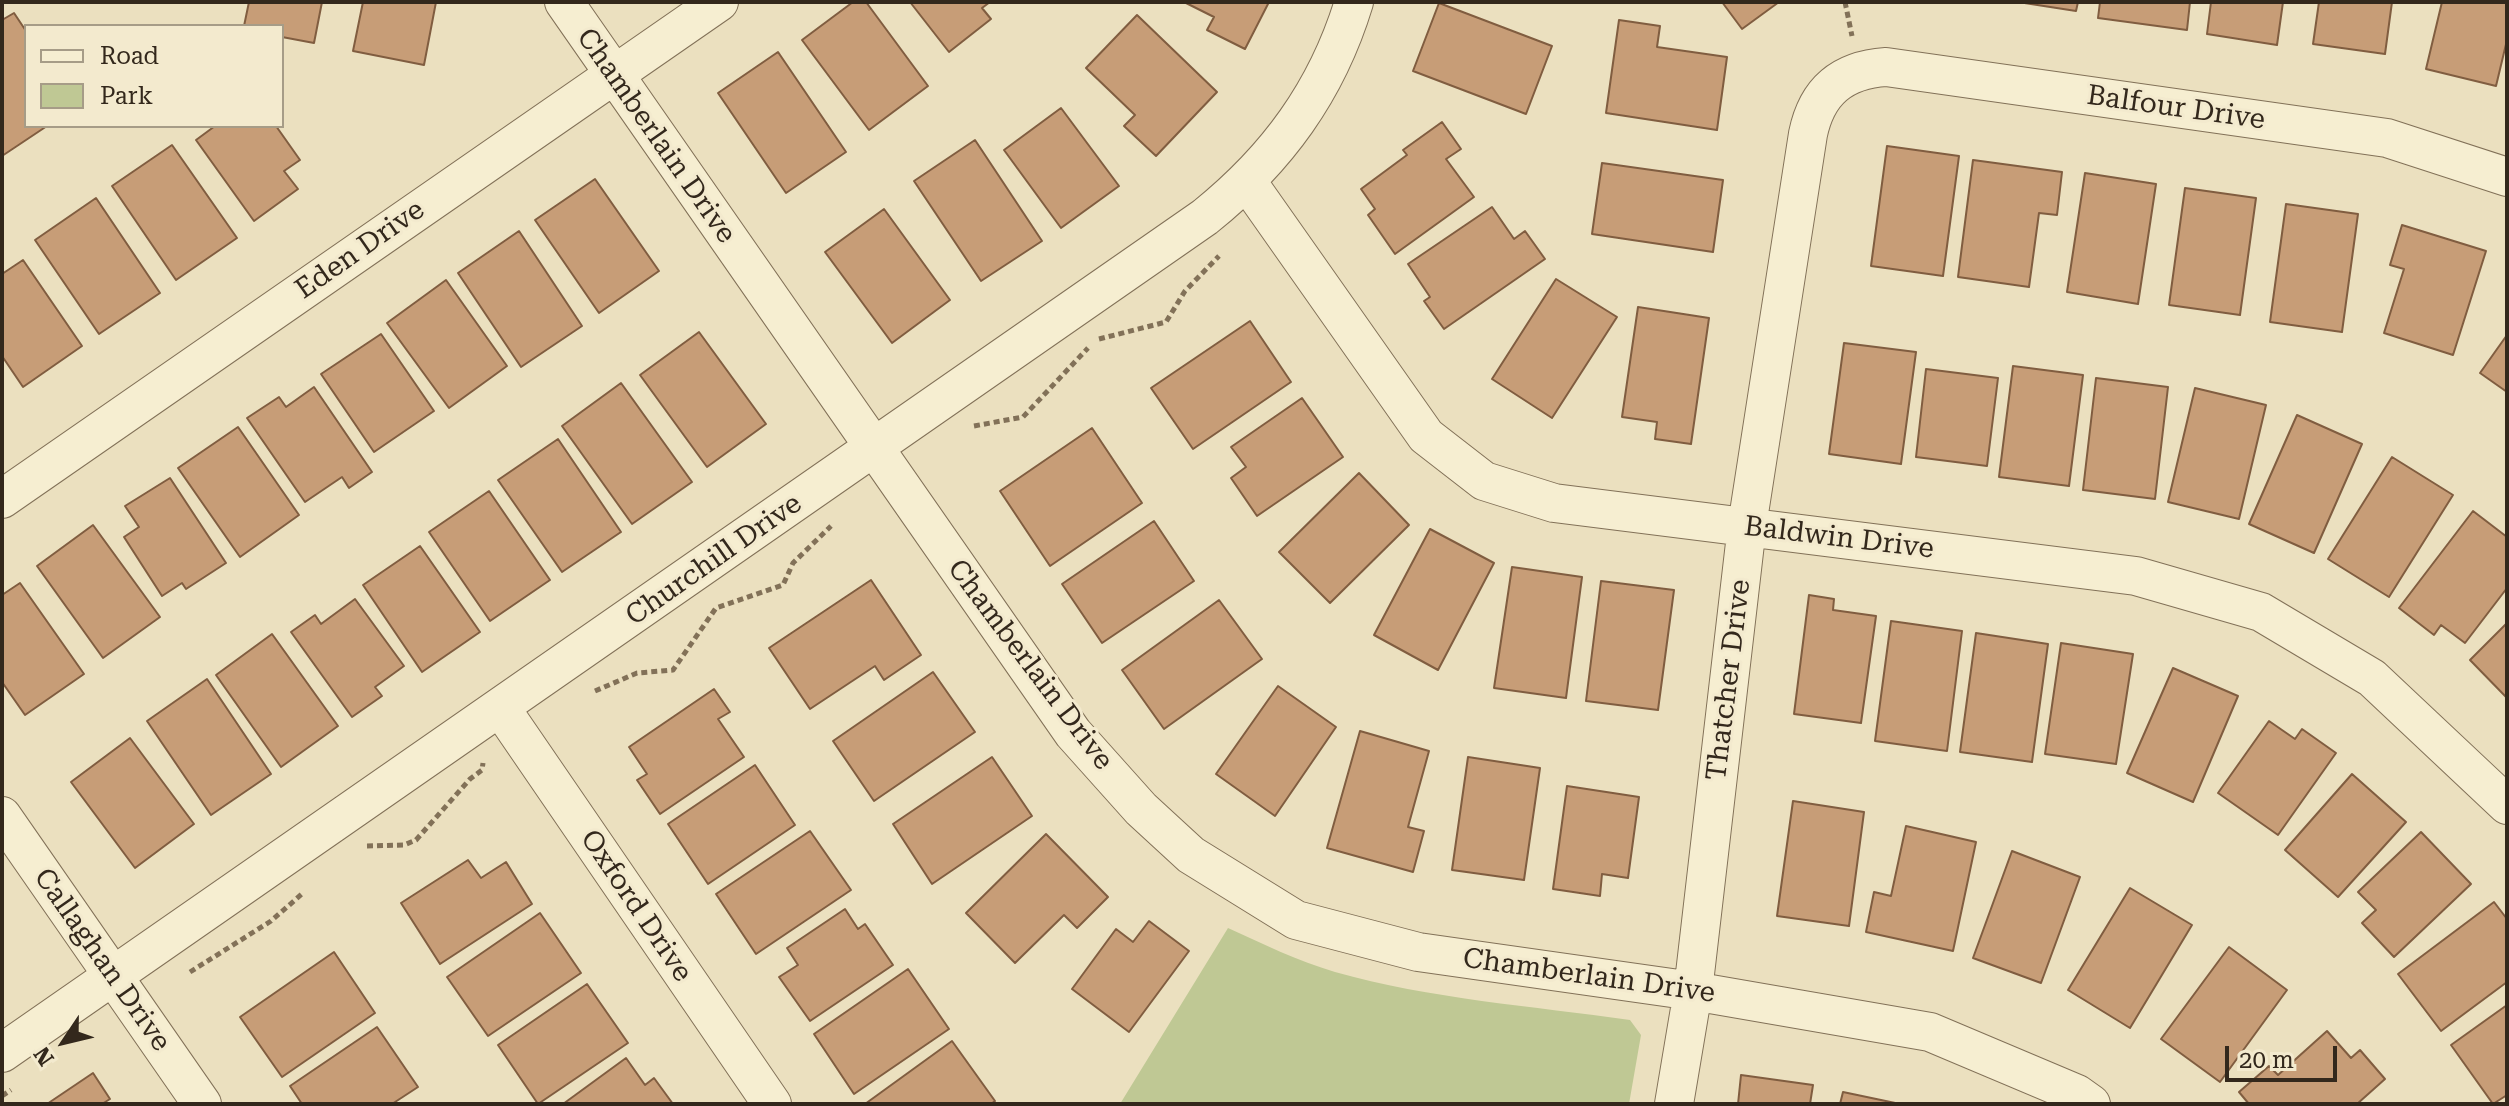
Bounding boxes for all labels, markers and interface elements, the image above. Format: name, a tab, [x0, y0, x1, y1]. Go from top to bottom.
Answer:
street label: Chamberlain Drive	[569, 22, 743, 250]
legend	[24, 24, 284, 128]
text: Road	[100, 42, 159, 70]
street label: Balfour Drive	[2085, 79, 2267, 137]
text: Park	[100, 82, 153, 110]
street label: Eden Drive	[289, 193, 431, 307]
street label: Churchill Drive	[620, 487, 808, 633]
street label: Baldwin Drive	[1742, 510, 1936, 566]
street label: Chamberlain Drive	[940, 553, 1120, 777]
street label: Thatcher Drive	[1700, 577, 1758, 783]
street label: Oxford Drive	[573, 824, 699, 988]
street label: Callaghan Drive	[27, 862, 177, 1058]
street label: Chamberlain Drive	[1461, 942, 1717, 1010]
north arrow	[24, 1002, 104, 1082]
scale bar	[2229, 1030, 2341, 1080]
text: N	[29, 1042, 59, 1070]
text: 20 m	[2239, 1046, 2294, 1074]

